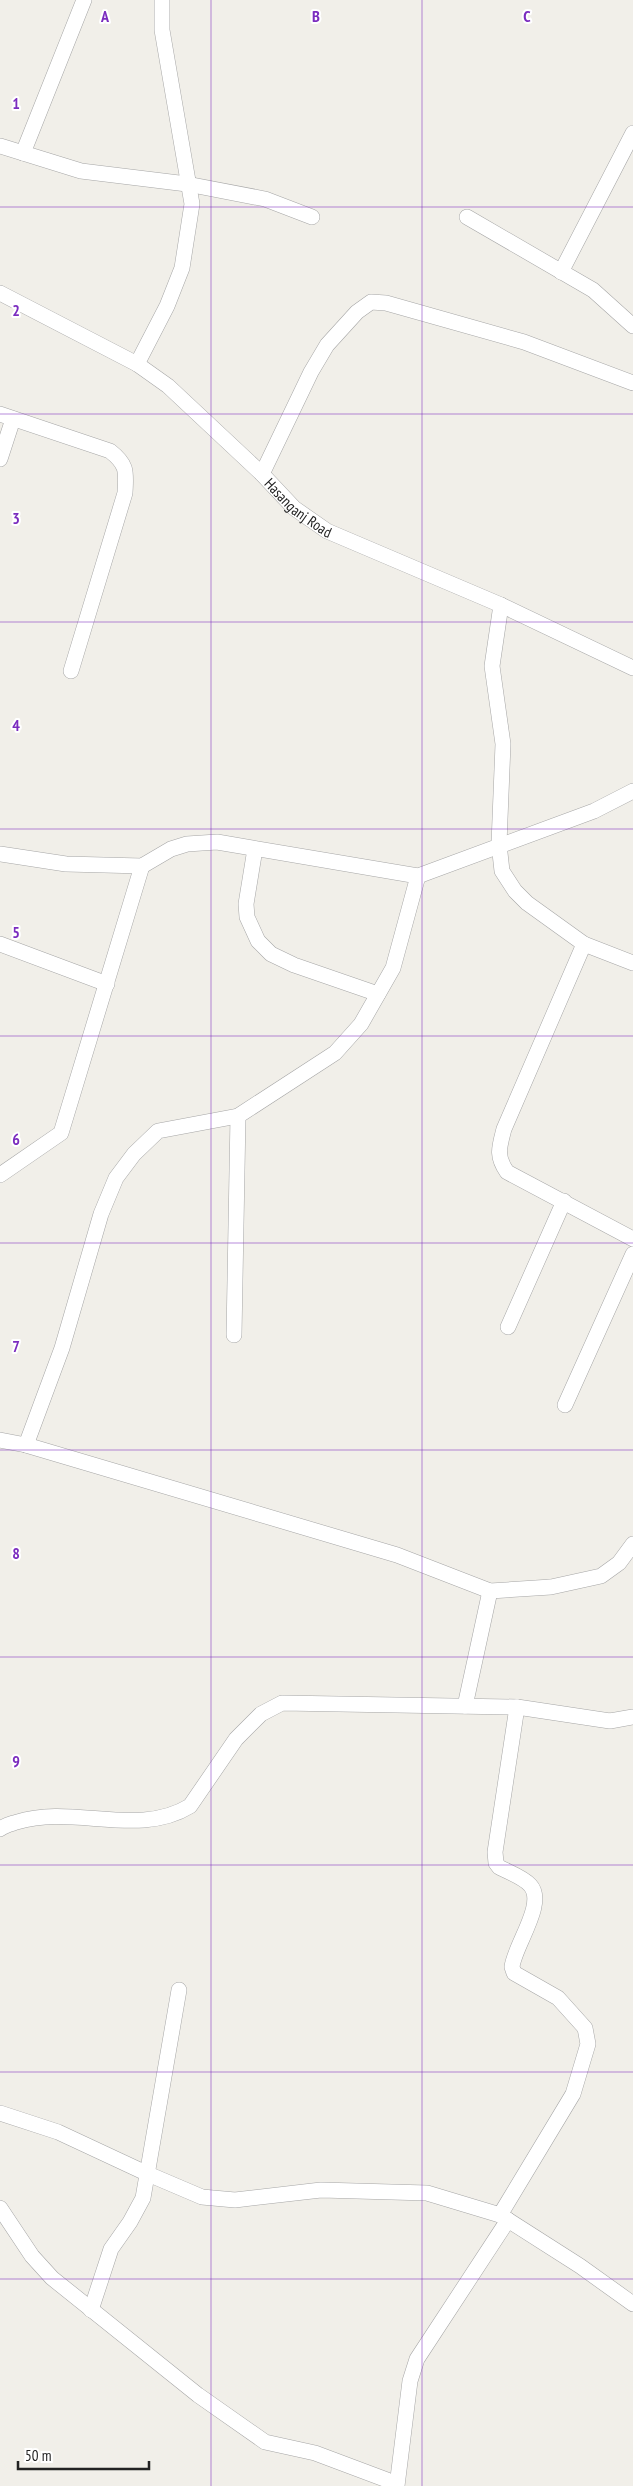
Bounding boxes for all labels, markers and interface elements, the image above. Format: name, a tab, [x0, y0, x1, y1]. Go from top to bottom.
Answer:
text: A	[100, 6, 110, 26]
text: B	[312, 6, 320, 26]
text: C	[523, 6, 531, 26]
text: 1	[12, 93, 20, 113]
text: 2	[12, 300, 20, 320]
street label: Hasanganj Road	[261, 474, 335, 541]
text: 3	[12, 508, 20, 528]
text: 4	[12, 715, 20, 735]
text: 5	[12, 922, 20, 942]
text: 6	[12, 1129, 20, 1149]
text: 7	[12, 1336, 20, 1356]
text: 8	[12, 1543, 20, 1563]
text: 9	[12, 1751, 20, 1771]
scale bar	[18, 2438, 149, 2470]
text: 50 m	[25, 2446, 51, 2465]

